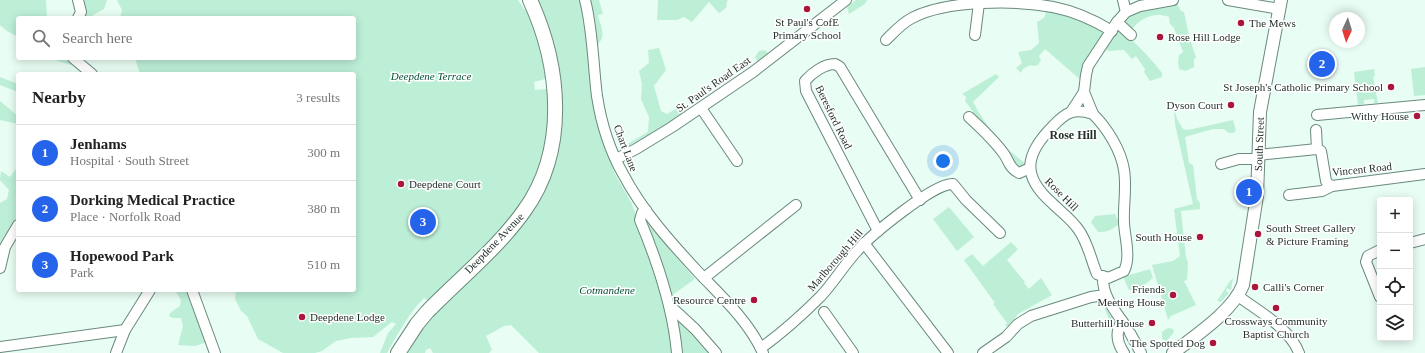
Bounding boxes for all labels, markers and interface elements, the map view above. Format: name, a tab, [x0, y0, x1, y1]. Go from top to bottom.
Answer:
marker: St Paul's CofE Primary School	[802, 4, 812, 14]
north arrow	[1329, 12, 1365, 48]
search box	[16, 16, 356, 60]
place label: St Paul's CofE Primary School	[773, 16, 841, 41]
place label: The Mews	[1249, 17, 1296, 29]
marker: The Mews	[1236, 18, 1246, 28]
icon: search	[30, 27, 52, 49]
text: Search here	[62, 30, 132, 46]
place label: Rose Hill Lodge	[1168, 31, 1241, 43]
marker: Rose Hill Lodge	[1155, 32, 1165, 42]
pin: 2	[1309, 49, 1335, 79]
street label: St. Paul's Road East	[673, 54, 753, 114]
park label: Deepdene Terrace	[390, 70, 471, 82]
place label: St Joseph's Catholic Primary School	[1223, 81, 1383, 93]
marker: St Joseph's Catholic Primary School	[1386, 82, 1396, 92]
street label: Beresford Road	[813, 83, 855, 151]
text: Nearby	[32, 88, 86, 107]
text: 3 results	[296, 90, 340, 105]
place label: Dyson Court	[1166, 99, 1223, 111]
marker: Dyson Court	[1226, 100, 1236, 110]
place label: Withy House	[1351, 110, 1409, 122]
marker: Withy House	[1412, 111, 1422, 121]
street label: South Street	[1252, 117, 1266, 171]
street label: Chart Lane	[612, 123, 640, 173]
district label: Rose Hill	[1050, 128, 1097, 142]
text: Jenhams	[70, 136, 127, 152]
text: 1	[42, 145, 48, 160]
text: 300 m	[307, 145, 340, 160]
your location	[933, 151, 953, 171]
text: Hospital · South Street	[70, 153, 189, 168]
street label: Vincent Road	[1331, 160, 1393, 178]
street label: Rose Hill	[1043, 175, 1081, 213]
pin: 1	[1236, 177, 1262, 207]
place label: Deepdene Court	[409, 178, 481, 190]
marker: Deepdene Court	[396, 179, 406, 189]
text: Dorking Medical Practice	[70, 192, 235, 208]
map controls	[1377, 197, 1413, 341]
button: +	[1377, 197, 1413, 233]
text: 2	[42, 201, 48, 216]
text: 380 m	[307, 201, 340, 216]
pin: 3	[410, 207, 436, 237]
text: Place · Norfolk Road	[70, 209, 181, 224]
street label: Deepdene Avenue	[462, 210, 526, 276]
place label: South Street Gallery & Picture Framing	[1266, 222, 1356, 247]
street label: Marlborough Hill	[805, 227, 865, 293]
marker: South Street Gallery & Picture Framing	[1253, 229, 1263, 239]
place label: South House	[1135, 231, 1192, 243]
marker: South House	[1195, 232, 1205, 242]
button: −	[1377, 233, 1413, 269]
text: Hopewood Park	[70, 248, 174, 264]
text: 3	[42, 257, 48, 272]
text: 510 m	[307, 257, 340, 272]
text: Park	[70, 265, 94, 280]
button: locate	[1377, 269, 1413, 305]
place label: Calli's Corner	[1263, 281, 1324, 293]
marker: Calli's Corner	[1250, 282, 1260, 292]
place label: Friends Meeting House	[1097, 283, 1165, 308]
park label: Cotmandene	[579, 284, 635, 296]
marker: Friends Meeting House	[1168, 290, 1178, 300]
place label: Resource Centre	[673, 294, 746, 306]
marker: Resource Centre	[749, 295, 759, 305]
marker: Crossways Community Baptist Church	[1271, 303, 1281, 313]
button: layers	[1377, 305, 1413, 341]
place label: Deepdene Lodge	[310, 311, 385, 323]
marker: Deepdene Lodge	[297, 312, 307, 322]
place label: Crossways Community Baptist Church	[1225, 315, 1328, 340]
place label: Butterhill House	[1071, 317, 1144, 329]
marker: Butterhill House	[1147, 318, 1157, 328]
place label: The Spotted Dog	[1130, 337, 1205, 349]
marker: The Spotted Dog	[1208, 338, 1218, 348]

